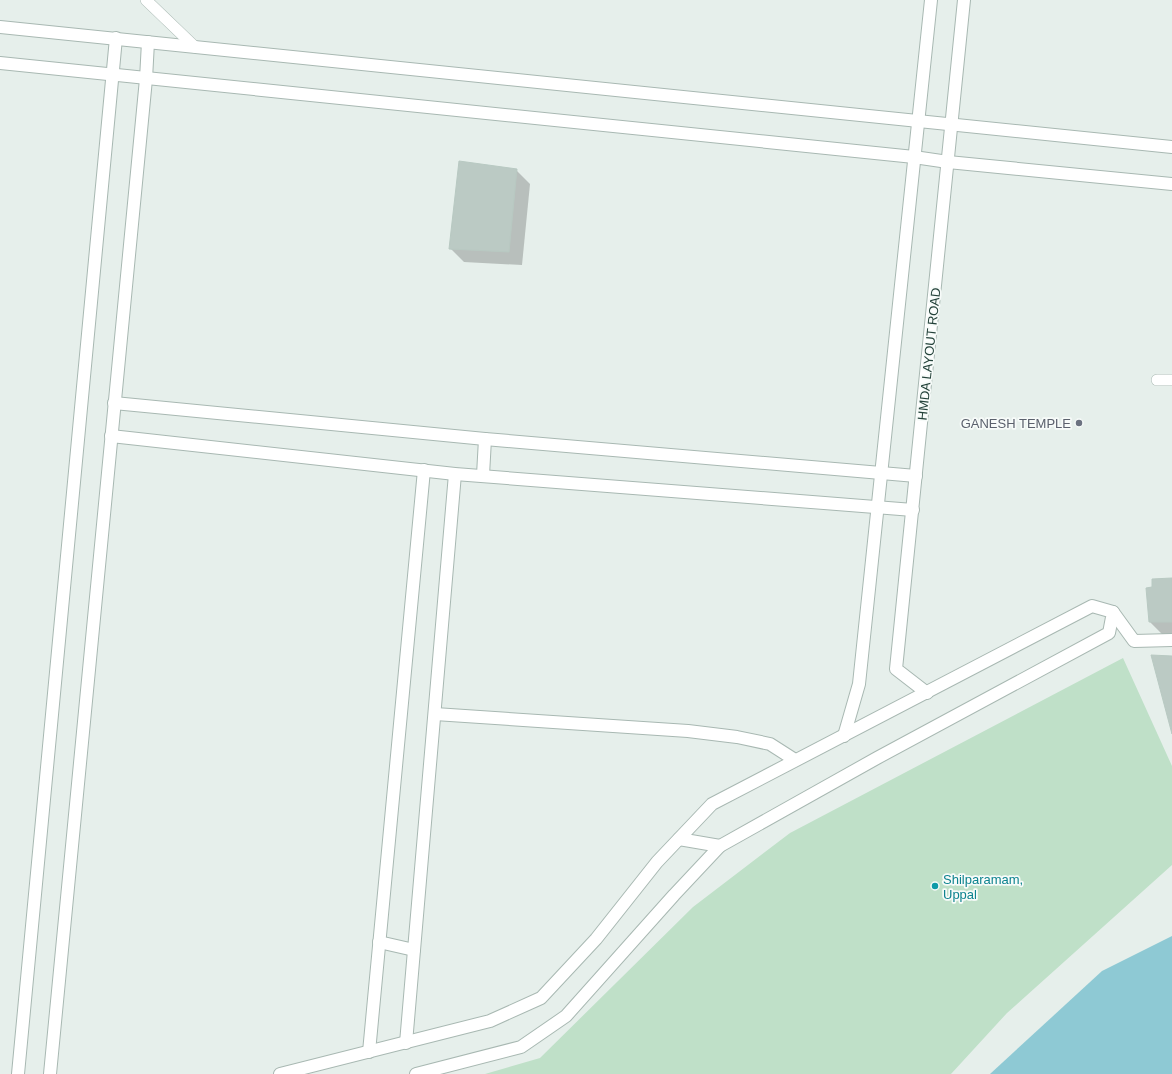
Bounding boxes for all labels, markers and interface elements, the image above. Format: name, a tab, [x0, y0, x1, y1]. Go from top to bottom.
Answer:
street label: HMDA LAYOUT ROAD	[915, 287, 943, 421]
place label: GANESH TEMPLE	[961, 416, 1071, 431]
marker: GANESH TEMPLE	[1074, 418, 1084, 428]
place label: Shilparamam, Uppal	[943, 872, 1023, 902]
marker: Shilparamam, Uppal	[930, 881, 940, 891]

